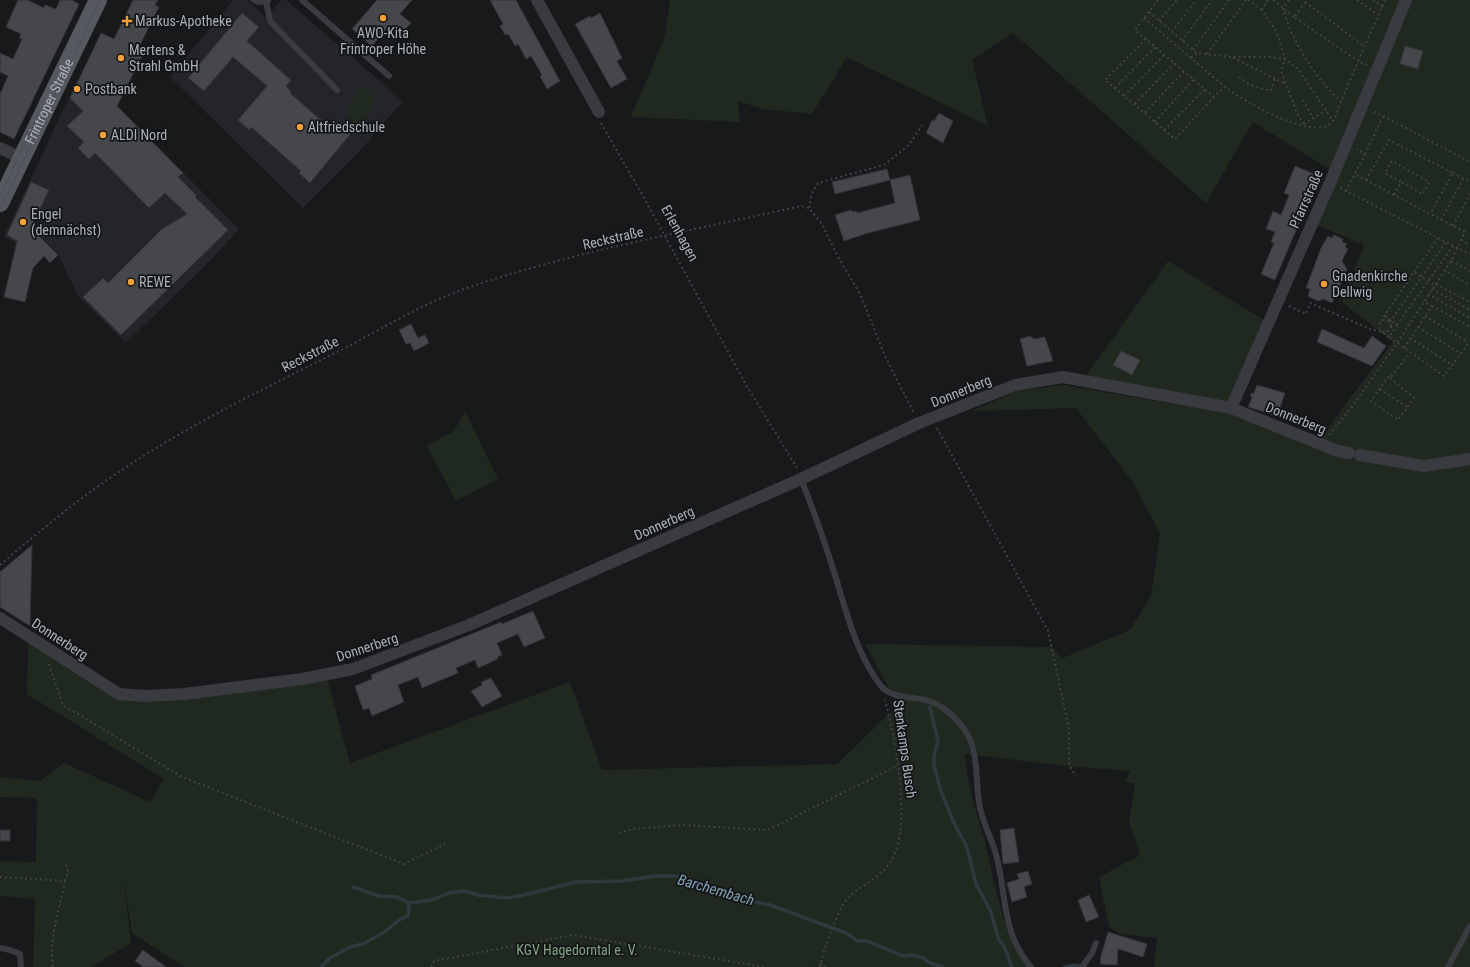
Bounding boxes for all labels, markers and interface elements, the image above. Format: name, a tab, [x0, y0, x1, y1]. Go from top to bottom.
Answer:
place label: Markus-Apotheke	[135, 13, 232, 29]
marker: AWO-Kita Frintroper Höhe	[378, 13, 388, 23]
marker: Markus-Apotheke	[122, 16, 132, 26]
place label: AWO-Kita Frintroper Höhe	[340, 25, 426, 57]
place label: Mertens & Strahl GmbH	[129, 42, 199, 74]
marker: Mertens & Strahl GmbH	[116, 53, 126, 63]
street label: Frintroper Straße	[22, 55, 77, 147]
place label: Postbank	[85, 81, 138, 97]
marker: Postbank	[72, 84, 82, 94]
place label: Altfriedschule	[308, 119, 385, 135]
marker: Altfriedschule	[295, 122, 305, 132]
place label: ALDI Nord	[111, 127, 167, 143]
marker: ALDI Nord	[98, 130, 108, 140]
street label: Pfarrstraße	[1286, 167, 1326, 231]
street label: Erlenhagen	[658, 202, 702, 264]
place label: Engel (demnächst)	[31, 206, 101, 239]
marker: Engel (demnächst)	[18, 217, 28, 227]
street label: Reckstraße	[581, 223, 645, 253]
place label: Gnadenkirche Dellwig	[1332, 268, 1408, 300]
place label: REWE	[139, 274, 171, 290]
marker: REWE	[126, 277, 136, 287]
marker: Gnadenkirche Dellwig	[1319, 279, 1329, 289]
street label: Reckstraße	[279, 333, 342, 375]
street label: Donnerberg	[928, 372, 994, 410]
street label: Donnerberg	[1263, 399, 1329, 437]
street label: Donnerberg	[632, 503, 696, 543]
street label: Donnerberg	[29, 615, 91, 663]
street label: Donnerberg	[334, 630, 400, 664]
street label: Stenkamps Busch	[890, 699, 920, 799]
water label: Barchembach	[676, 871, 756, 909]
park label: KGV Hagedorntal e. V.	[516, 942, 638, 958]

